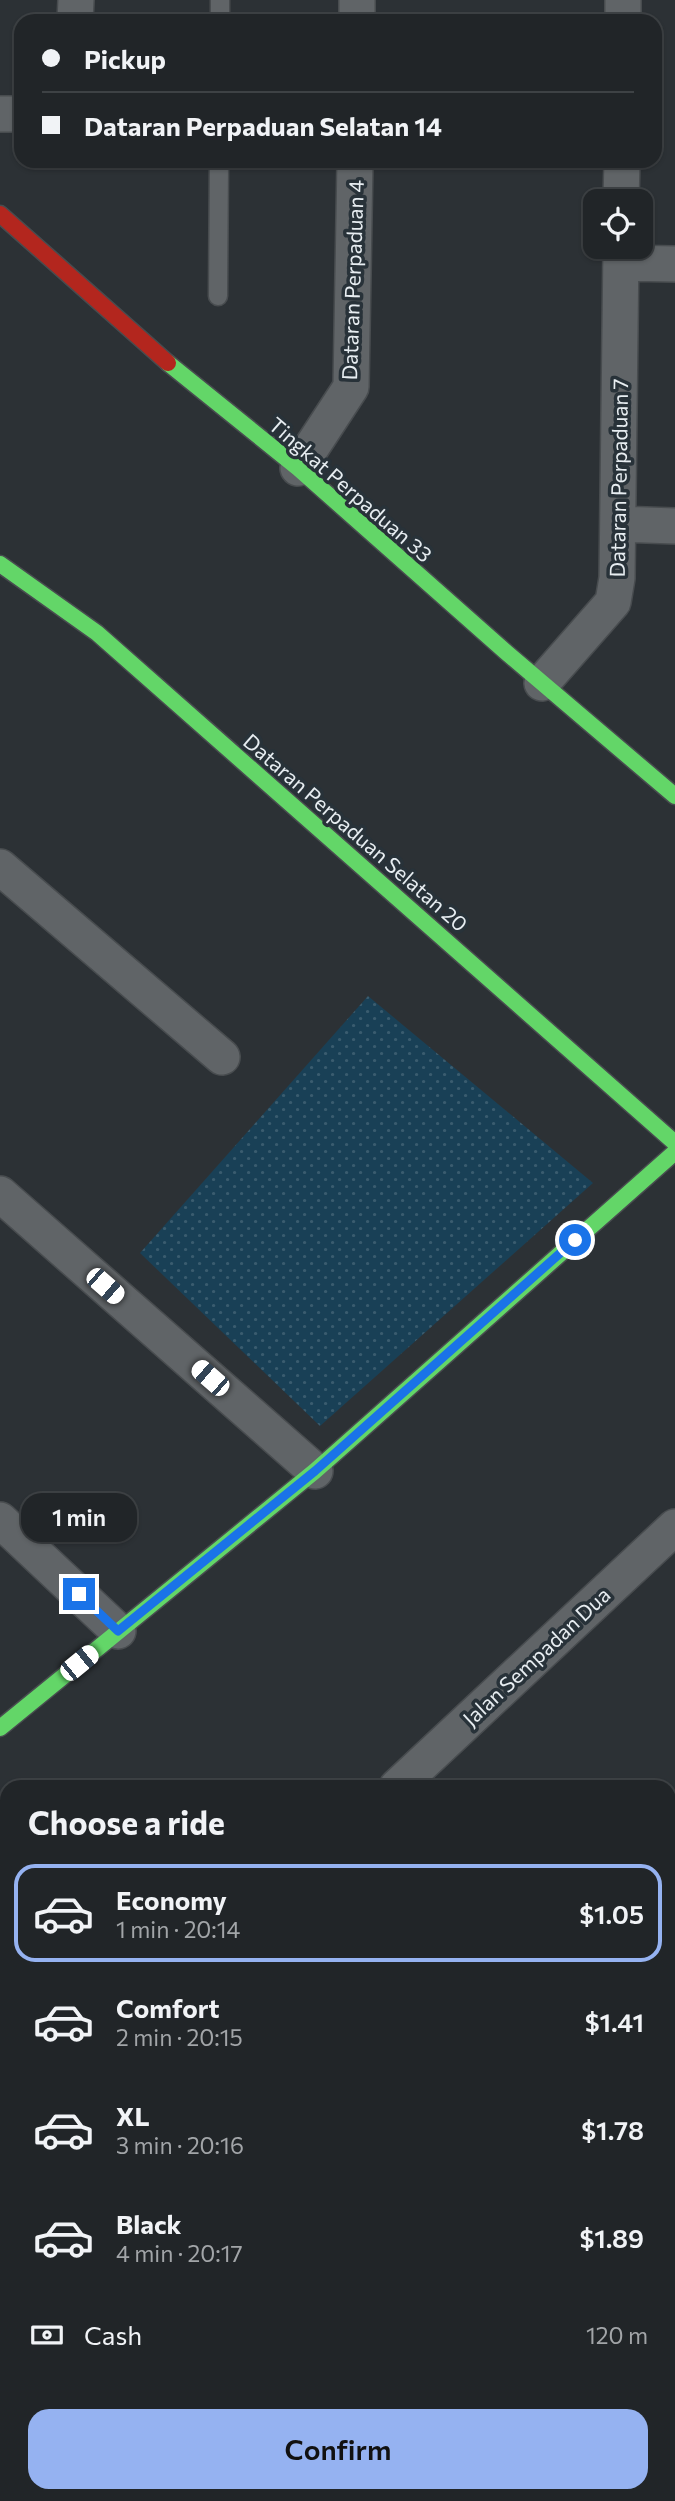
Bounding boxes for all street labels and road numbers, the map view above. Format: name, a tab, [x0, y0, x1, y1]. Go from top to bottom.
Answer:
street label: Dataran Perpaduan 4	[336, 179, 368, 381]
street label: Dataran Perpaduan 7	[604, 378, 632, 578]
street label: Tingkat Perpaduan 33	[264, 411, 438, 567]
street label: Dataran Perpaduan Selatan 20	[239, 728, 473, 936]
street label: Jalan Sempadan Dua	[457, 1581, 615, 1731]

